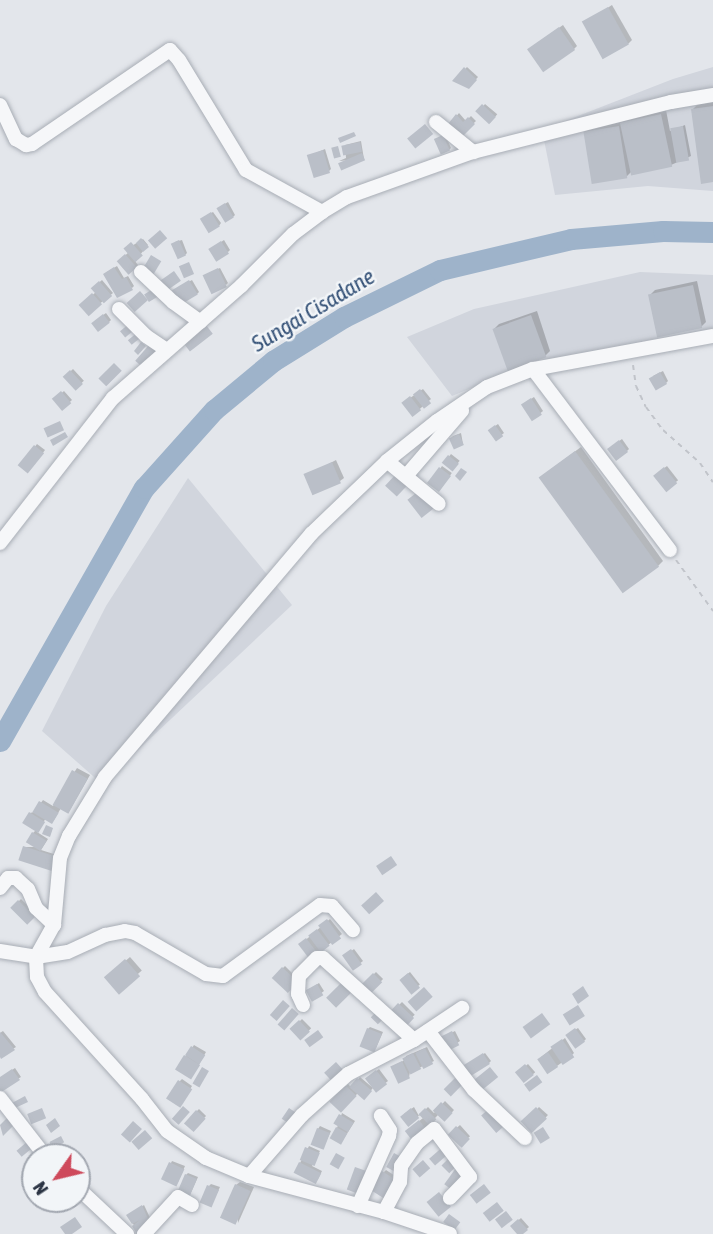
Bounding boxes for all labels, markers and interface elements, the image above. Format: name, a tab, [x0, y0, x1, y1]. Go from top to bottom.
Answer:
water label: Sungai Cisadane	[246, 262, 380, 358]
north arrow	[21, 1143, 91, 1213]
text: N	[28, 1178, 53, 1199]

